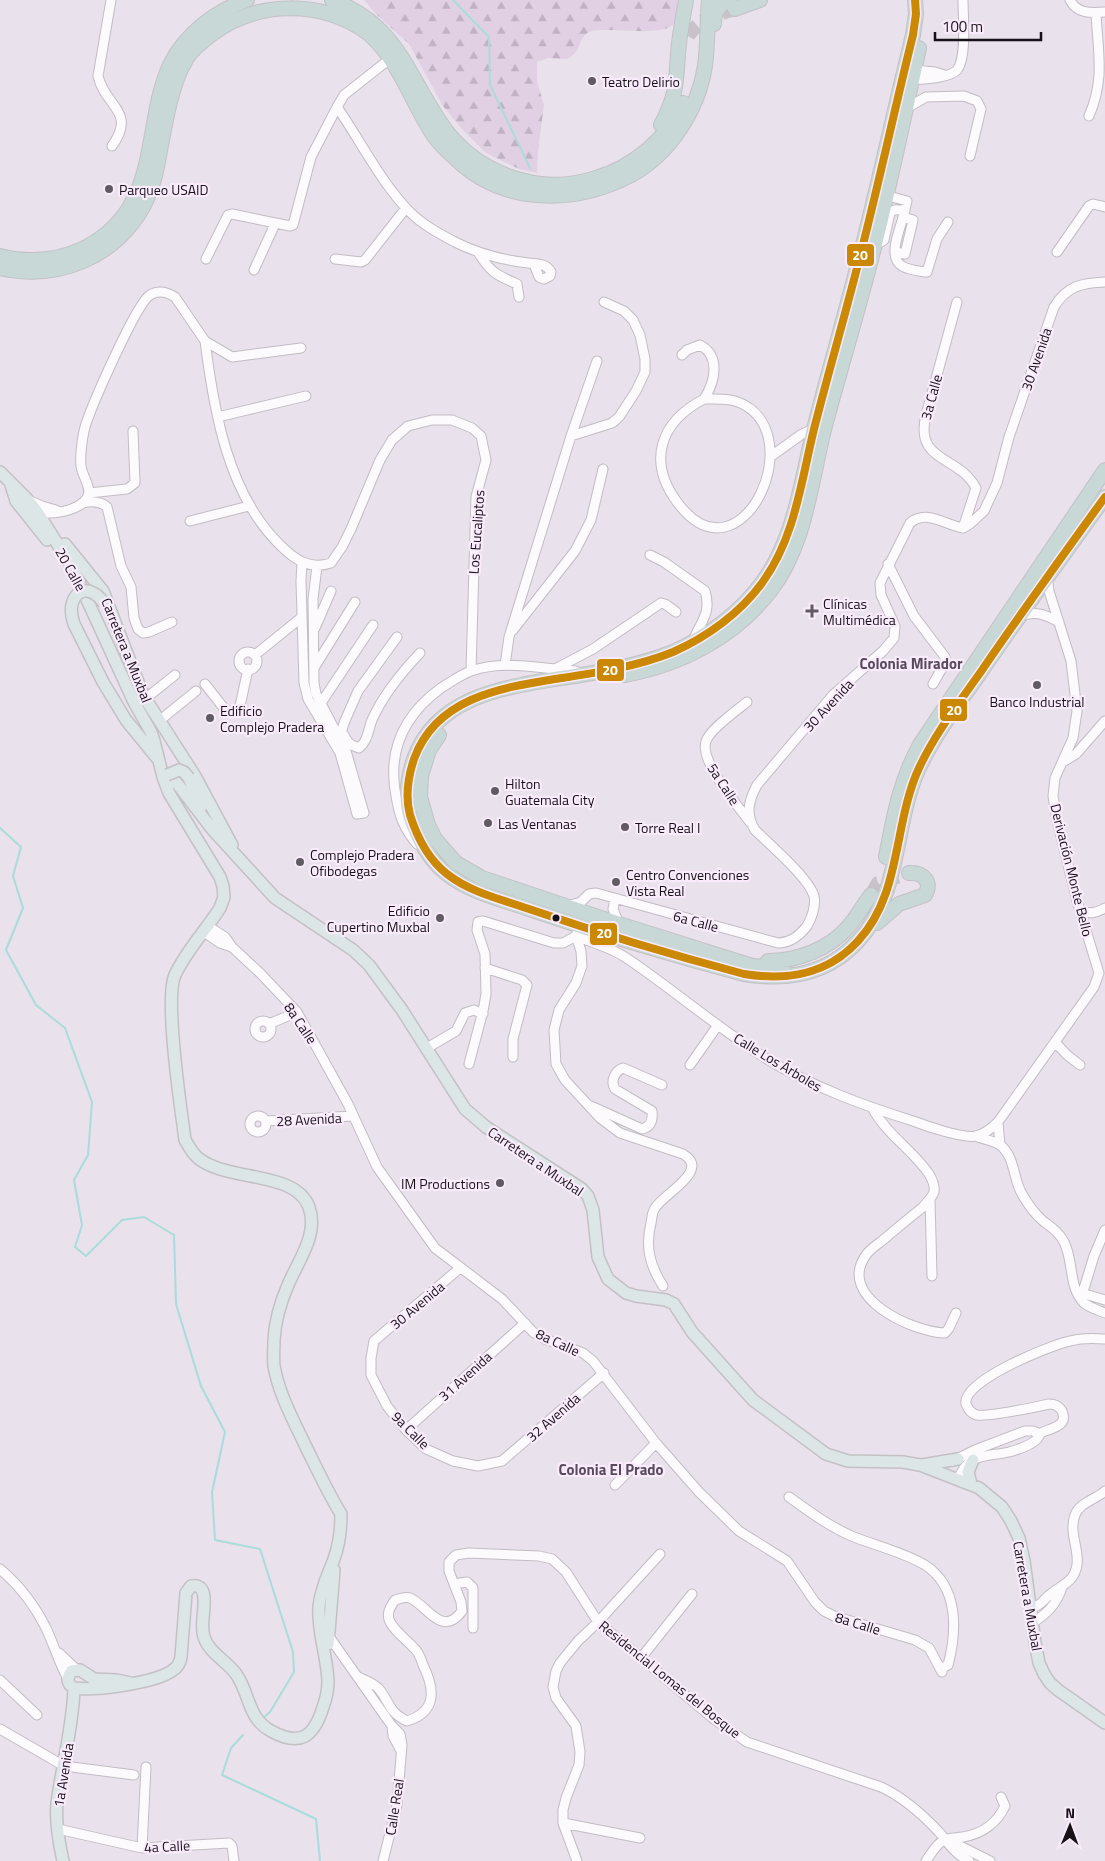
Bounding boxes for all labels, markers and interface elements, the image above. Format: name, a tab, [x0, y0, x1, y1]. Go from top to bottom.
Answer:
scale bar	[935, 10, 1041, 42]
text: 100 m	[942, 15, 983, 38]
place label: Teatro Delirio	[602, 71, 680, 92]
marker: Teatro Delirio	[586, 75, 598, 87]
place label: Parqueo USAID	[119, 179, 209, 200]
marker: Parqueo USAID	[103, 183, 115, 195]
line badge: 20	[846, 243, 875, 267]
text: 20	[852, 244, 868, 265]
street label: 30 Avenida	[1015, 325, 1057, 393]
street label: 3a Calle	[915, 372, 947, 422]
street label: Los Eucaliptos	[463, 489, 489, 575]
street label: 20 Calle	[50, 543, 92, 595]
place label: Clínicas Multimédica	[823, 593, 896, 630]
street label: Carretera a Muxbal	[96, 594, 158, 706]
marker: Clínicas Multimédica	[805, 604, 819, 618]
district label: Colonia Mirador	[860, 652, 963, 675]
line badge: 20	[596, 658, 625, 682]
text: 20	[602, 659, 618, 680]
street label: 30 Avenida	[798, 674, 858, 736]
marker: Banco Industrial	[1031, 679, 1043, 691]
place label: Banco Industrial	[989, 691, 1085, 712]
line badge: 20	[939, 698, 968, 722]
text: 20	[946, 699, 962, 720]
place label: Edificio Complejo Pradera	[220, 700, 324, 737]
marker: Edificio Complejo Pradera	[204, 712, 216, 724]
street label: 5a Calle	[703, 759, 745, 809]
place label: Hilton Guatemala City	[505, 773, 595, 810]
marker: Hilton Guatemala City	[489, 785, 501, 797]
street label: Derivación Monte Bello	[1045, 801, 1099, 939]
place label: Las Ventanas	[498, 813, 577, 834]
marker: Las Ventanas	[482, 817, 494, 829]
place label: Torre Real I	[635, 817, 701, 838]
marker: Torre Real I	[619, 821, 631, 833]
place label: Complejo Pradera Ofibodegas	[310, 844, 414, 881]
marker: Complejo Pradera Ofibodegas	[294, 856, 306, 868]
place label: Centro Convenciones Vista Real	[626, 864, 749, 901]
marker: Centro Convenciones Vista Real	[610, 876, 622, 888]
place label: Edificio Cupertino Muxbal	[327, 900, 430, 937]
street label: 6a Calle	[671, 905, 721, 937]
marker: Edificio Cupertino Muxbal	[434, 912, 446, 924]
unlabelled marker	[551, 913, 561, 923]
line badge: 20	[589, 922, 618, 946]
text: 20	[596, 922, 612, 943]
street label: 8a Calle	[279, 998, 323, 1048]
street label: Calle Los Árboles	[730, 1027, 826, 1097]
street label: 28 Avenida	[276, 1107, 342, 1131]
street label: Carretera a Muxbal	[484, 1121, 588, 1201]
place label: IM Productions	[401, 1173, 490, 1194]
marker: IM Productions	[494, 1177, 506, 1189]
street label: 30 Avenida	[385, 1276, 449, 1334]
street label: 8a Calle	[533, 1323, 583, 1361]
street label: 31 Avenida	[434, 1346, 496, 1406]
street label: 32 Avenida	[521, 1388, 585, 1446]
street label: 9a Calle	[387, 1406, 435, 1454]
district label: Colonia El Prado	[558, 1458, 664, 1481]
street label: Carretera a Muxbal	[1008, 1539, 1048, 1653]
street label: 8a Calle	[833, 1606, 883, 1640]
street label: Residencial Lomas del Bosque	[595, 1615, 745, 1743]
street label: 1a Avenida	[48, 1741, 78, 1809]
street label: Calle Real	[379, 1777, 409, 1837]
north arrow	[1045, 1801, 1095, 1851]
text: N	[1065, 1802, 1075, 1823]
street label: 4a Calle	[143, 1834, 191, 1858]

